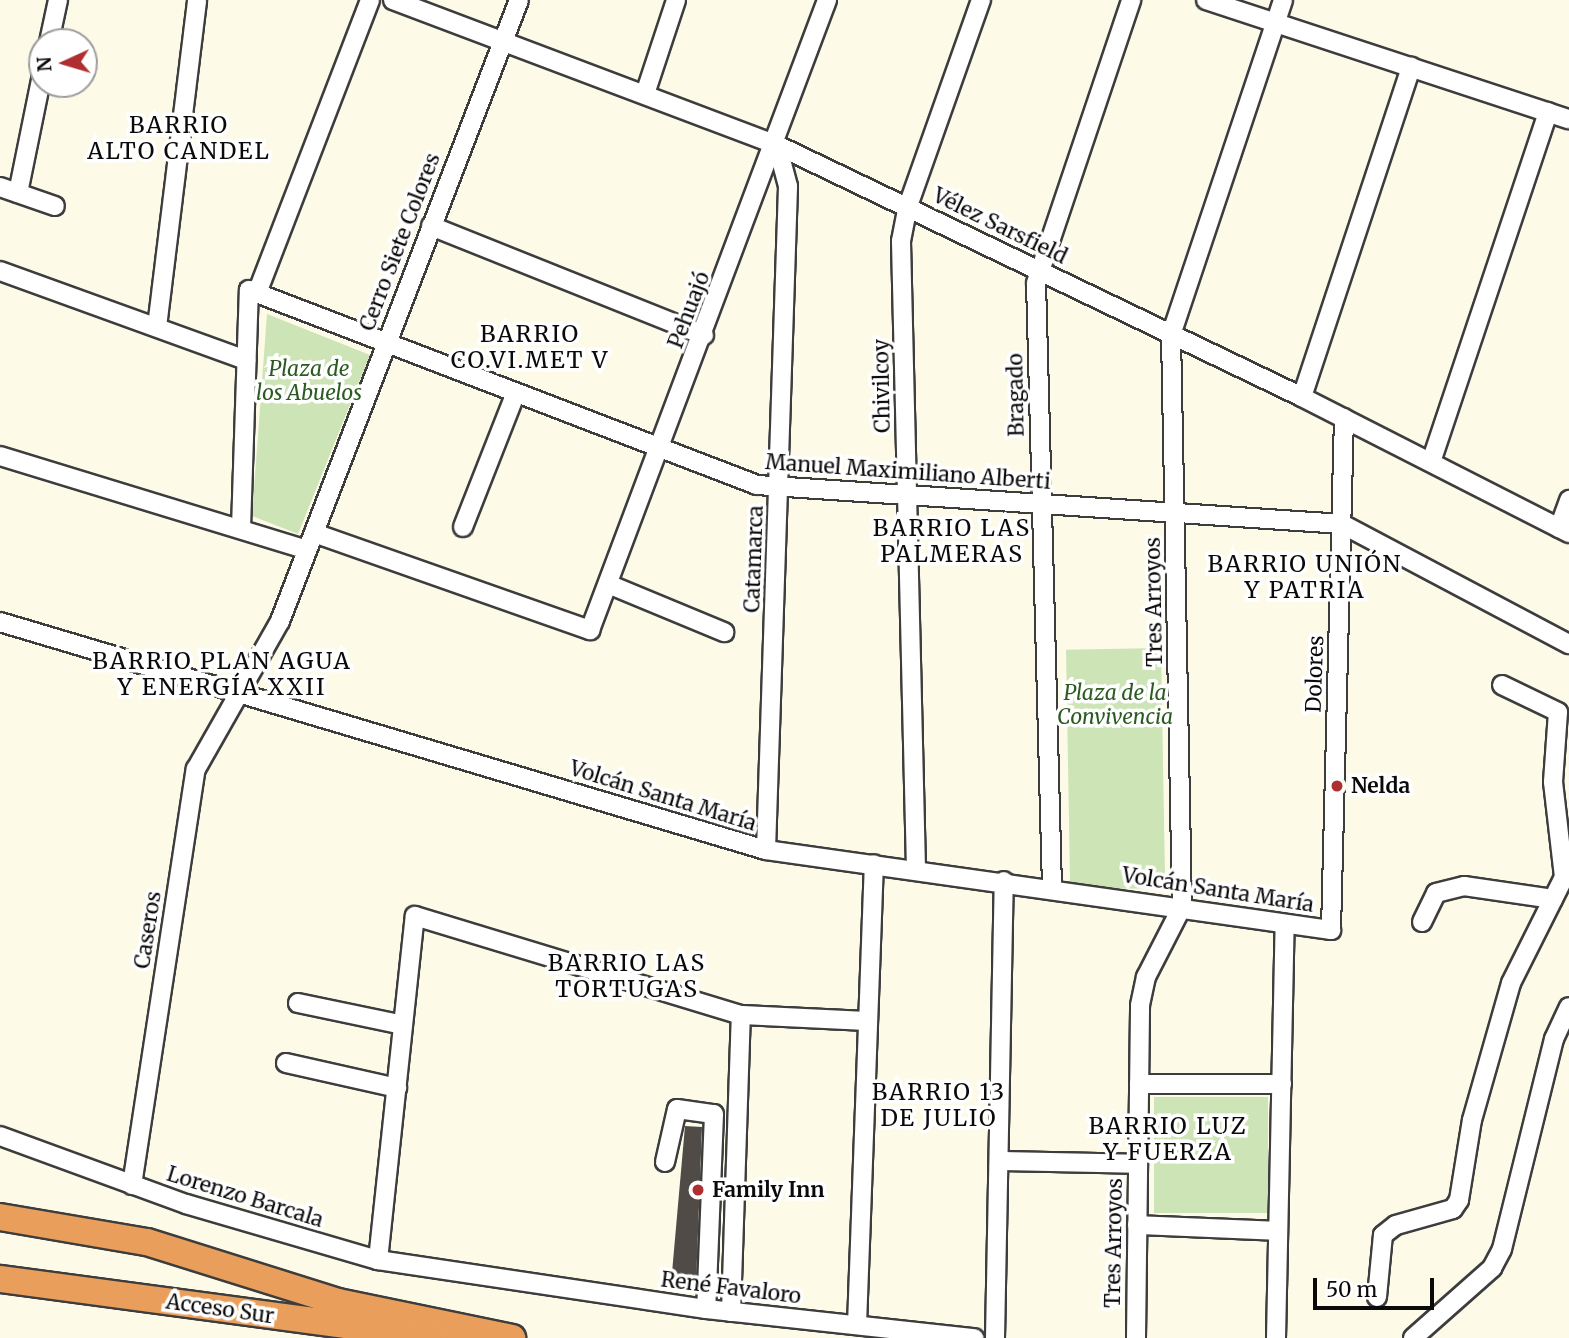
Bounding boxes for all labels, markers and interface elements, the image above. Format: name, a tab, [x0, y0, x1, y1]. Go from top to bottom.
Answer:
north arrow	[28, 28, 98, 98]
text: N	[32, 56, 57, 73]
district label: BARRIO ALTO CANDEL	[89, 111, 269, 165]
street label: Cerro Siete Colores	[355, 150, 445, 334]
street label: Vélez Sarsfield	[929, 183, 1071, 269]
street label: Pehuajó	[663, 268, 715, 352]
district label: BARRIO CO.VI.MET V	[452, 320, 608, 374]
street label: Chivilcoy	[869, 339, 895, 433]
street label: Bragado	[1003, 353, 1029, 437]
park label: Plaza de los Abuelos	[256, 356, 362, 406]
street label: Manuel Maximiliano Alberti	[764, 449, 1052, 495]
street label: Catamarca	[740, 505, 768, 613]
district label: BARRIO LAS PALMERAS	[874, 514, 1030, 568]
street label: Tres Arroyos	[1140, 537, 1168, 667]
district label: BARRIO UNIÓN Y PATRIA	[1209, 550, 1401, 604]
street label: Dolores	[1301, 635, 1329, 713]
district label: BARRIO PLAN AGUA Y ENERGÍA XXII	[94, 647, 350, 701]
park label: Plaza de la Convivencia	[1057, 680, 1173, 730]
street label: Volcán Santa María	[567, 756, 759, 836]
place label: Nelda	[1351, 773, 1410, 799]
marker: Nelda	[1329, 778, 1345, 794]
street label: Volcán Santa María	[1120, 862, 1316, 918]
street label: Caseros	[129, 890, 167, 970]
district label: BARRIO LAS TORTUGAS	[549, 949, 705, 1003]
district label: BARRIO 13 DE JULIO	[873, 1078, 1005, 1132]
district label: BARRIO LUZ Y FUERZA	[1090, 1112, 1246, 1166]
street label: Lorenzo Barcala	[164, 1161, 326, 1233]
place label: Family Inn	[712, 1177, 825, 1203]
street label: Tres Arroyos	[1100, 1178, 1128, 1308]
marker: Family Inn	[690, 1182, 706, 1198]
scale bar	[1317, 1264, 1438, 1308]
street label: René Favaloro	[659, 1267, 803, 1309]
text: 50 m	[1326, 1276, 1377, 1303]
street label: Acceso Sur	[164, 1289, 276, 1329]

